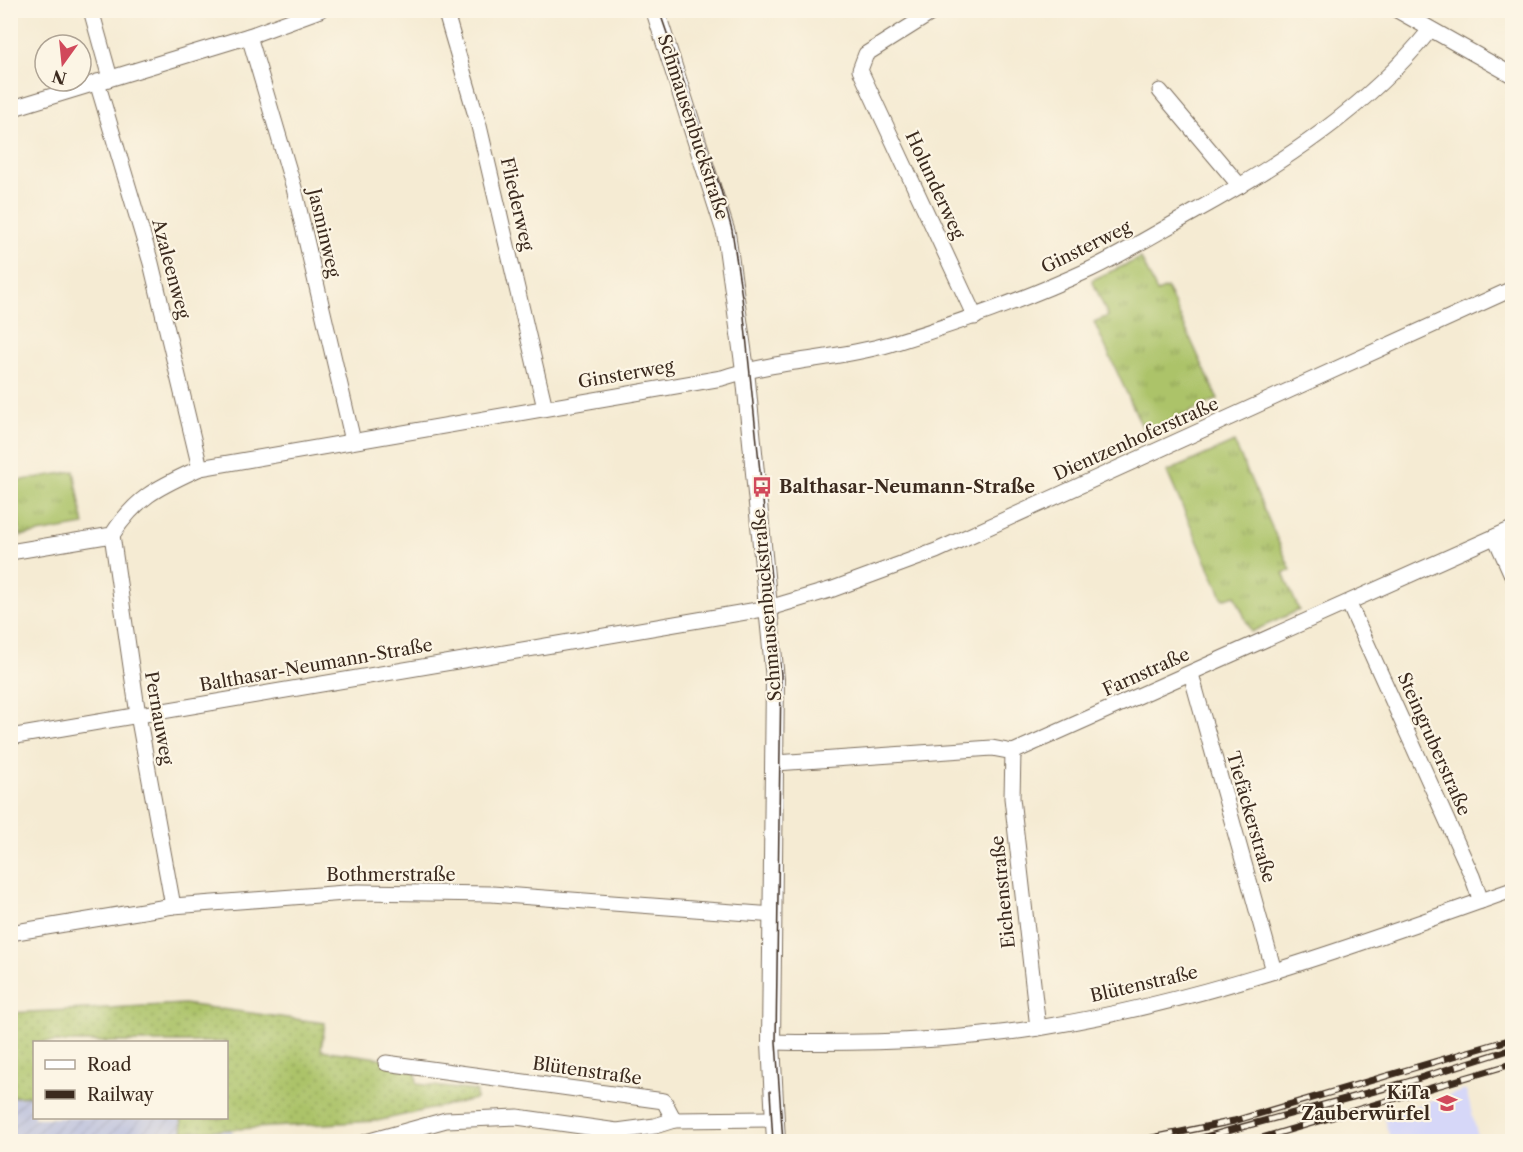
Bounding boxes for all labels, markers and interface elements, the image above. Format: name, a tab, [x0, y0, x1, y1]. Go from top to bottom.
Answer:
street label: Schmausenbuckstraße	[653, 32, 733, 222]
north arrow	[33, 33, 93, 93]
text: N	[50, 66, 68, 89]
street label: Holunderweg	[900, 128, 970, 243]
street label: Fliederweg	[496, 155, 539, 253]
street label: Jasminweg	[302, 184, 345, 280]
street label: Azaleenweg	[147, 216, 195, 322]
street label: Ginsterweg	[1038, 216, 1135, 278]
street label: Ginsterweg	[576, 355, 676, 393]
street label: Dientzenhoferstraße	[1050, 393, 1222, 485]
bus stop icon: Balthasar-Neumann-Straße	[750, 475, 774, 499]
place label: Balthasar-Neumann-Straße	[779, 476, 1035, 498]
street label: Schmausenbuckstraße	[748, 508, 786, 702]
street label: Balthasar-Neumann-Straße	[198, 634, 434, 696]
street label: Farnstraße	[1099, 643, 1193, 701]
street label: Pernauweg	[140, 669, 178, 767]
street label: Steingruberstraße	[1393, 669, 1475, 819]
street label: Tiefäckerstraße	[1222, 749, 1280, 885]
street label: Eichenstraße	[986, 834, 1020, 950]
street label: Bothmerstraße	[326, 864, 456, 886]
street label: Blütenstraße	[1088, 961, 1200, 1007]
legend	[33, 1041, 228, 1119]
street label: Blütenstraße	[531, 1052, 643, 1090]
text: Road	[87, 1054, 132, 1076]
place label: KiTa Zauberwürfel	[1301, 1082, 1431, 1125]
text: Railway	[87, 1084, 155, 1106]
school or university icon: KiTa Zauberwürfel	[1435, 1091, 1459, 1115]

